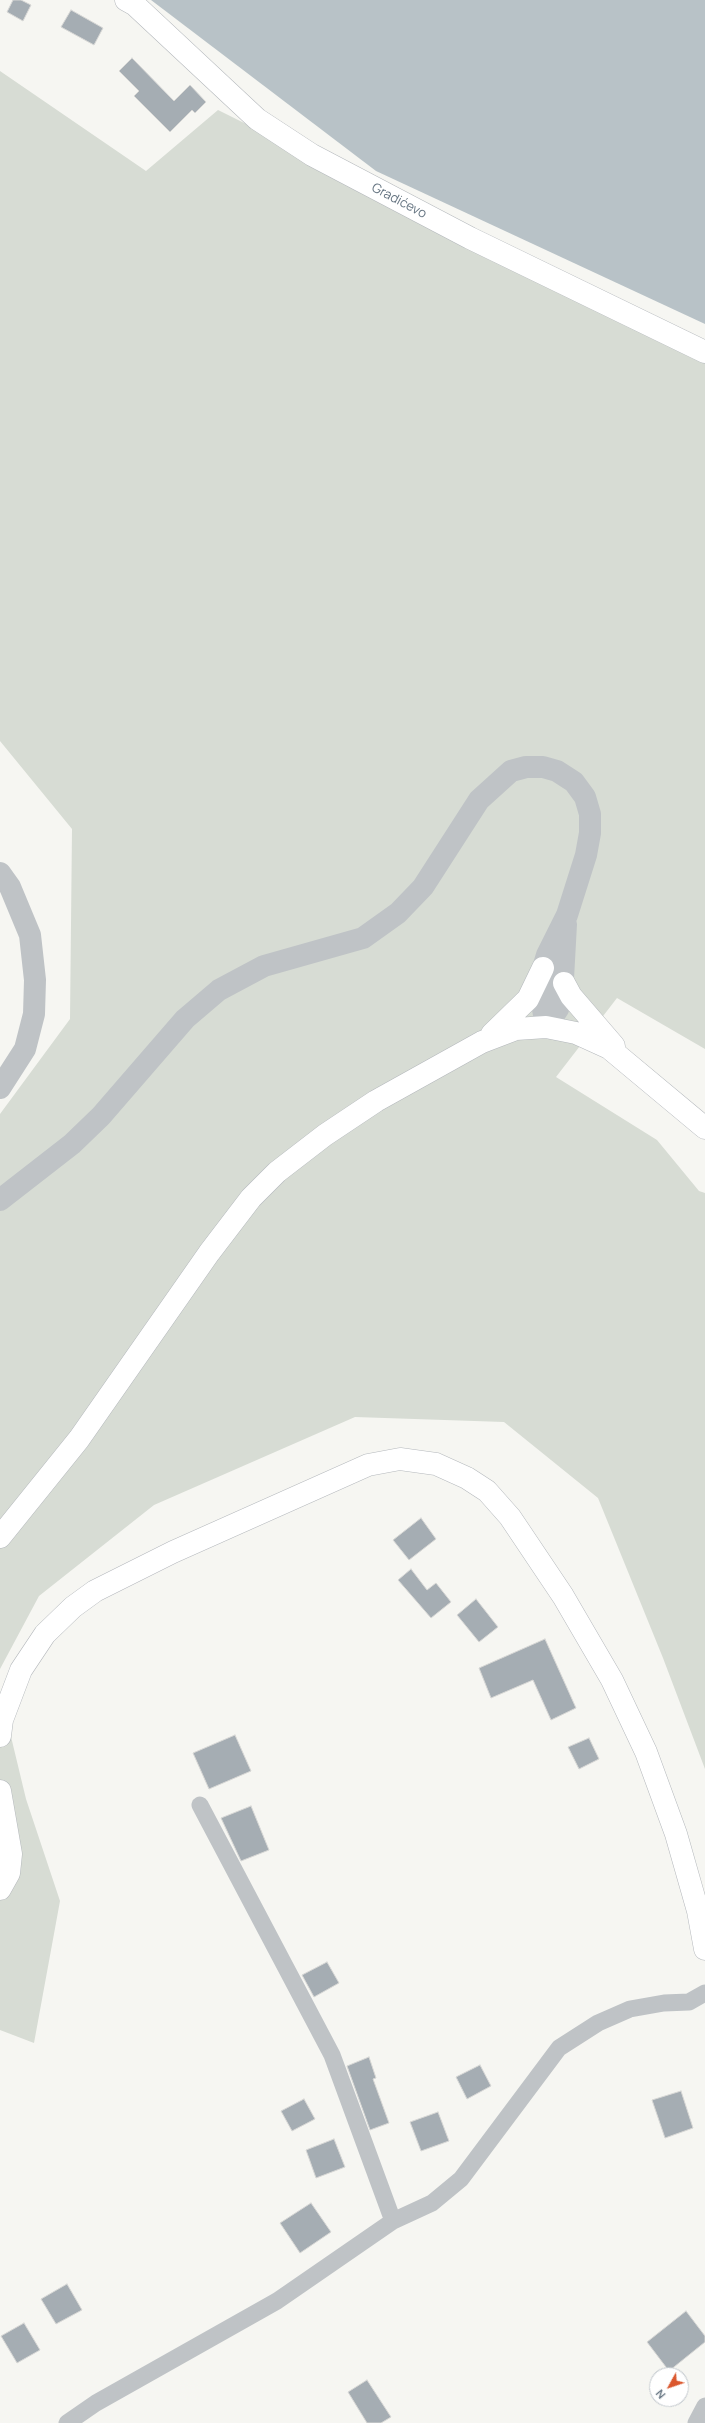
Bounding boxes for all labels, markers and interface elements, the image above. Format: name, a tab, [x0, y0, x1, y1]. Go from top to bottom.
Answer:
street label: Gradićevo	[369, 180, 429, 222]
north arrow	[649, 2367, 689, 2407]
text: N	[652, 2387, 668, 2402]

